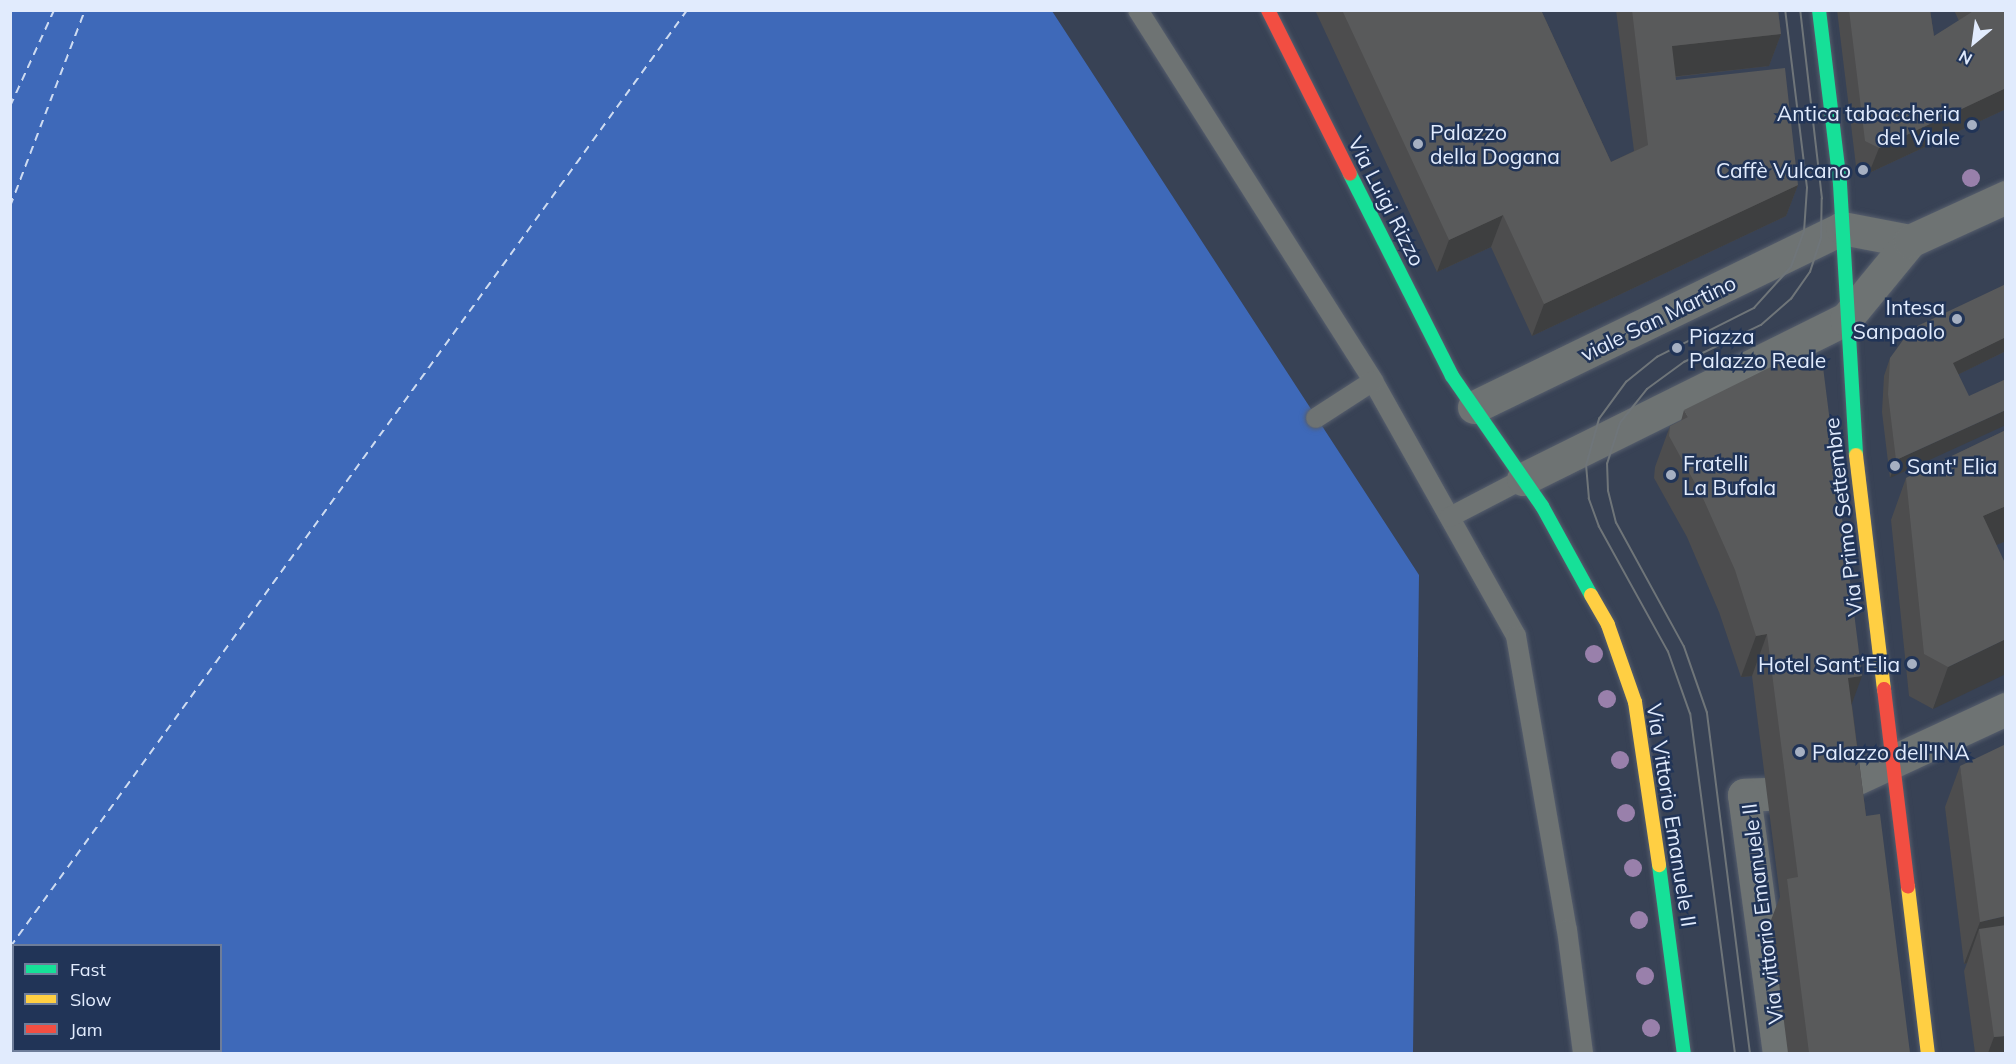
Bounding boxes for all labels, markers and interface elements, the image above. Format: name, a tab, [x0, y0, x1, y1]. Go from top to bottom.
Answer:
north arrow	[1944, 12, 2004, 72]
text: N	[1955, 46, 1975, 69]
place label: Antica tabaccheria del Viale	[1777, 100, 1960, 150]
marker: Antica tabaccheria del Viale	[1965, 118, 1979, 132]
place label: Palazzo della Dogana	[1430, 119, 1560, 169]
street label: Via Luigi Rizzo	[1343, 132, 1431, 270]
marker: Palazzo della Dogana	[1411, 137, 1425, 151]
place label: Caffè Vulcano	[1716, 157, 1851, 183]
marker: Caffè Vulcano	[1856, 163, 1870, 177]
street label: viale San Martino	[1576, 270, 1740, 366]
place label: Intesa Sanpaolo	[1853, 294, 1945, 344]
marker: Intesa Sanpaolo	[1950, 312, 1964, 326]
place label: Piazza Palazzo Reale	[1689, 323, 1826, 373]
marker: Piazza Palazzo Reale	[1670, 341, 1684, 355]
street label: Via Primo Settembre	[1818, 416, 1868, 618]
place label: Fratelli La Bufala	[1683, 450, 1776, 500]
place label: Sant' Elia	[1907, 453, 1997, 479]
marker: Sant' Elia	[1888, 459, 1902, 473]
marker: Fratelli La Bufala	[1664, 468, 1678, 482]
place label: Hotel Sant‘Elia	[1758, 651, 1900, 677]
marker: Hotel Sant‘Elia	[1905, 657, 1919, 671]
street label: Via Vittorio Emanuele II	[1642, 702, 1702, 928]
place label: Palazzo dell'INA	[1812, 739, 1970, 765]
marker: Palazzo dell'INA	[1793, 745, 1807, 759]
street label: Via vittorio Emanuele II	[1736, 802, 1788, 1026]
legend	[12, 944, 222, 1052]
text: Fast	[70, 958, 106, 981]
text: Slow	[70, 988, 111, 1011]
text: Jam	[70, 1018, 103, 1041]

